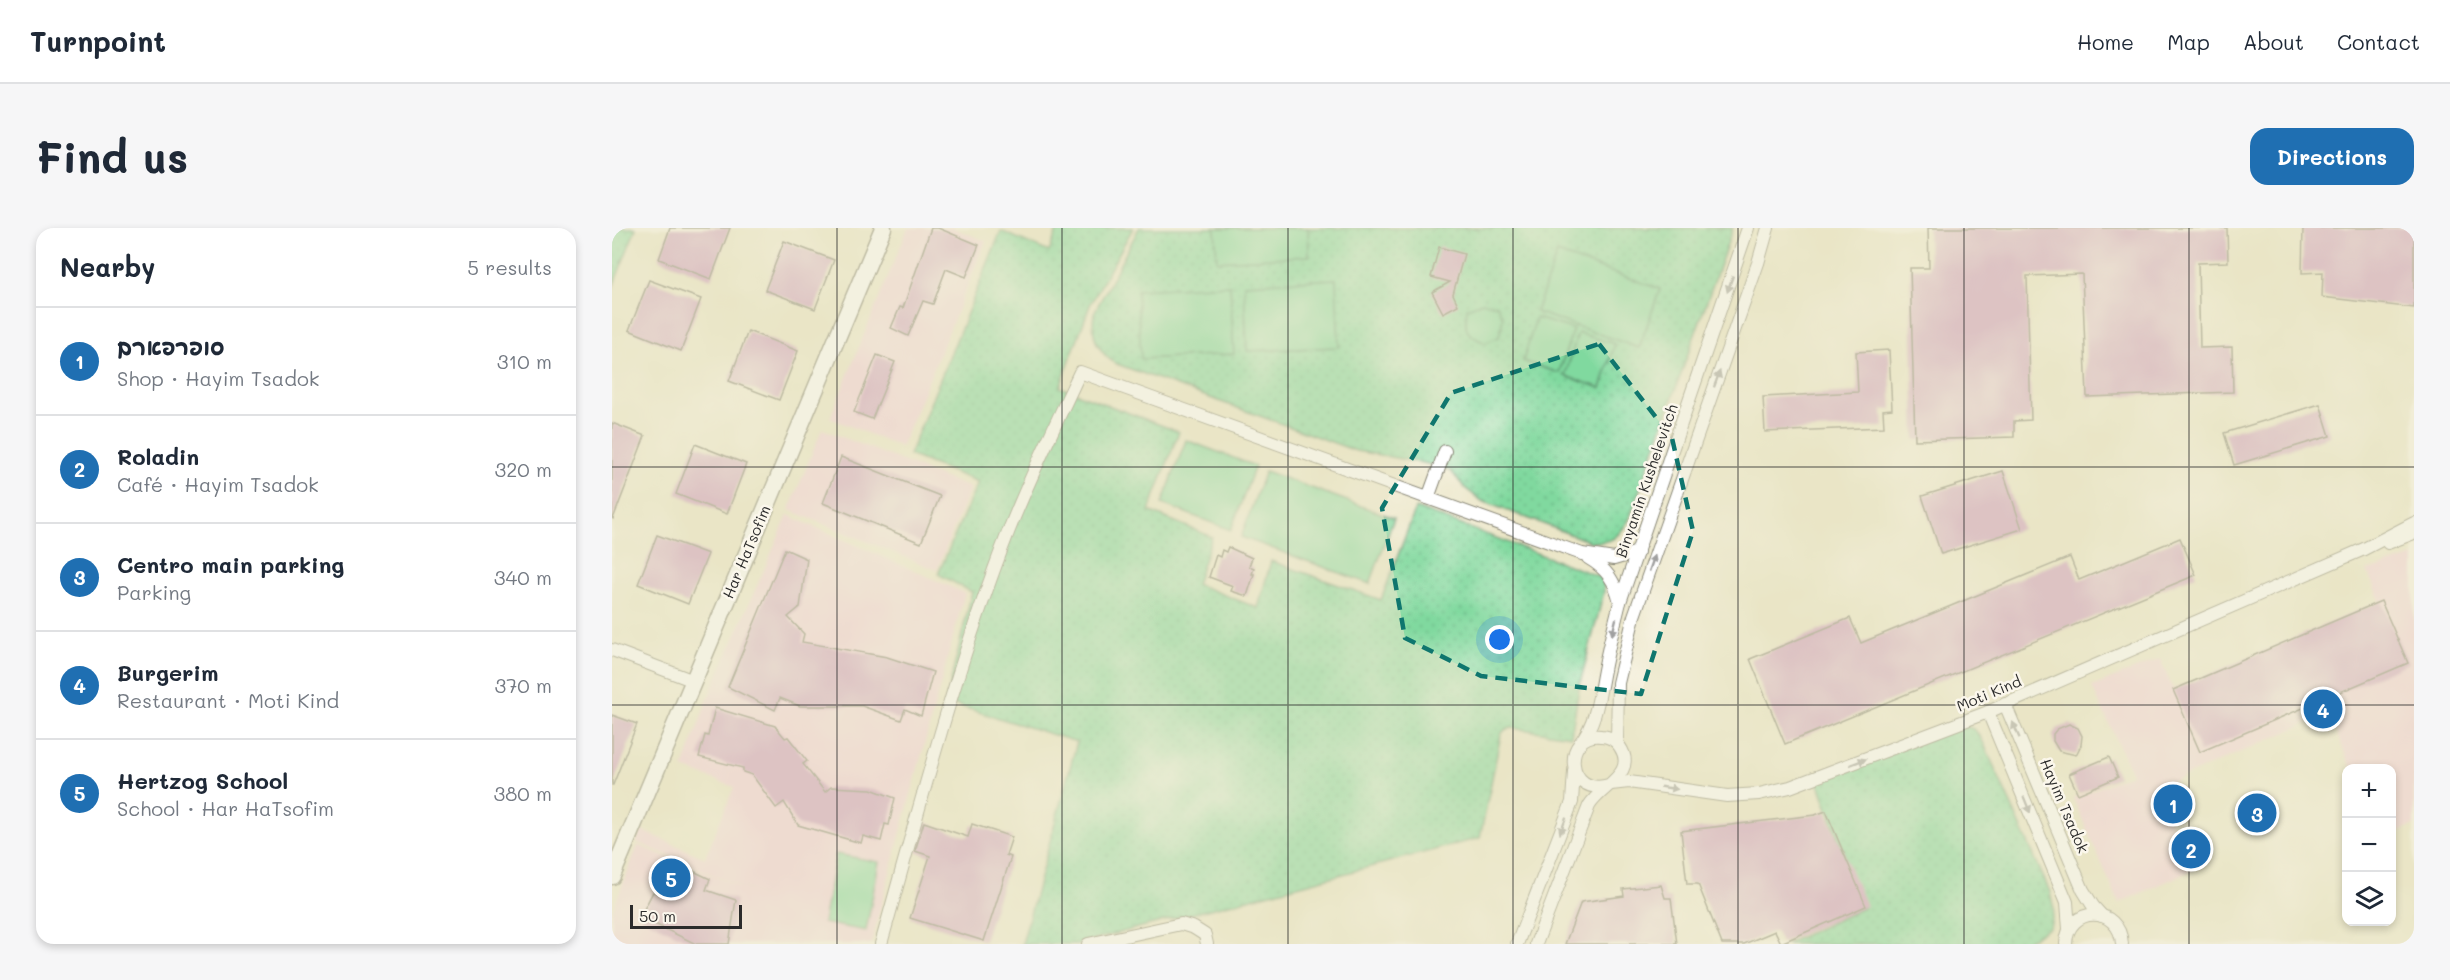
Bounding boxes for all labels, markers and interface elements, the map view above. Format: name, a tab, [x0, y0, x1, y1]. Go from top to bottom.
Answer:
text: Turnpoint	[30, 23, 166, 59]
text: Home	[2077, 28, 2134, 55]
text: Map	[2167, 28, 2210, 55]
text: About	[2243, 28, 2304, 55]
text: Contact	[2337, 28, 2420, 55]
button: Directions	[2250, 128, 2414, 185]
text: Find us	[36, 129, 188, 184]
text: Nearby	[60, 250, 155, 284]
text: 5 results	[467, 254, 552, 280]
one-way arrow	[1725, 275, 1735, 293]
text: סופרפארם	[117, 332, 225, 361]
text: 1	[75, 348, 84, 374]
text: 310 m	[497, 348, 552, 374]
text: Shop · Hayim Tsadok	[117, 365, 319, 391]
one-way arrow	[1712, 370, 1722, 388]
street label: Binyamin Kushelevitch	[1610, 401, 1682, 560]
text: Roladin	[117, 442, 199, 471]
text: 2	[74, 456, 85, 482]
text: 320 m	[494, 456, 552, 482]
text: Café · Hayim Tsadok	[117, 471, 319, 497]
street label: Har HaTsofim	[717, 502, 775, 601]
text: Centro main parking	[117, 550, 344, 579]
one-way arrow	[1648, 554, 1657, 572]
text: 3	[74, 564, 86, 590]
text: 340 m	[494, 564, 552, 590]
text: Parking	[117, 579, 191, 605]
one-way arrow	[1608, 618, 1618, 637]
your location	[1485, 625, 1514, 654]
text: Burgerim	[117, 658, 219, 687]
street label: Moti Kind	[1953, 671, 2024, 716]
text: 4	[73, 672, 86, 698]
text: 370 m	[494, 672, 552, 698]
pin: 4	[2304, 686, 2342, 732]
text: Restaurant · Moti Kind	[117, 687, 339, 713]
one-way arrow	[2011, 721, 2021, 739]
street label: Hayim Tsadok	[2036, 755, 2094, 856]
one-way arrow	[1849, 757, 1867, 766]
map controls	[2342, 764, 2396, 926]
button: +	[2342, 764, 2396, 818]
text: Hertzog School	[117, 766, 288, 795]
text: 5	[74, 780, 85, 806]
text: 380 m	[494, 780, 552, 806]
pin: 1	[2154, 782, 2192, 826]
one-way arrow	[1659, 783, 1678, 792]
pin: 3	[2238, 790, 2276, 836]
text: School · Har HaTsofim	[117, 795, 334, 821]
one-way arrow	[2022, 796, 2032, 814]
one-way arrow	[1558, 817, 1567, 835]
button: −	[2342, 818, 2396, 872]
pin: 2	[2172, 826, 2210, 872]
pin: 5	[652, 856, 690, 900]
button: layers	[2342, 872, 2396, 926]
scale bar	[630, 902, 742, 930]
text: 50 m	[639, 905, 676, 926]

